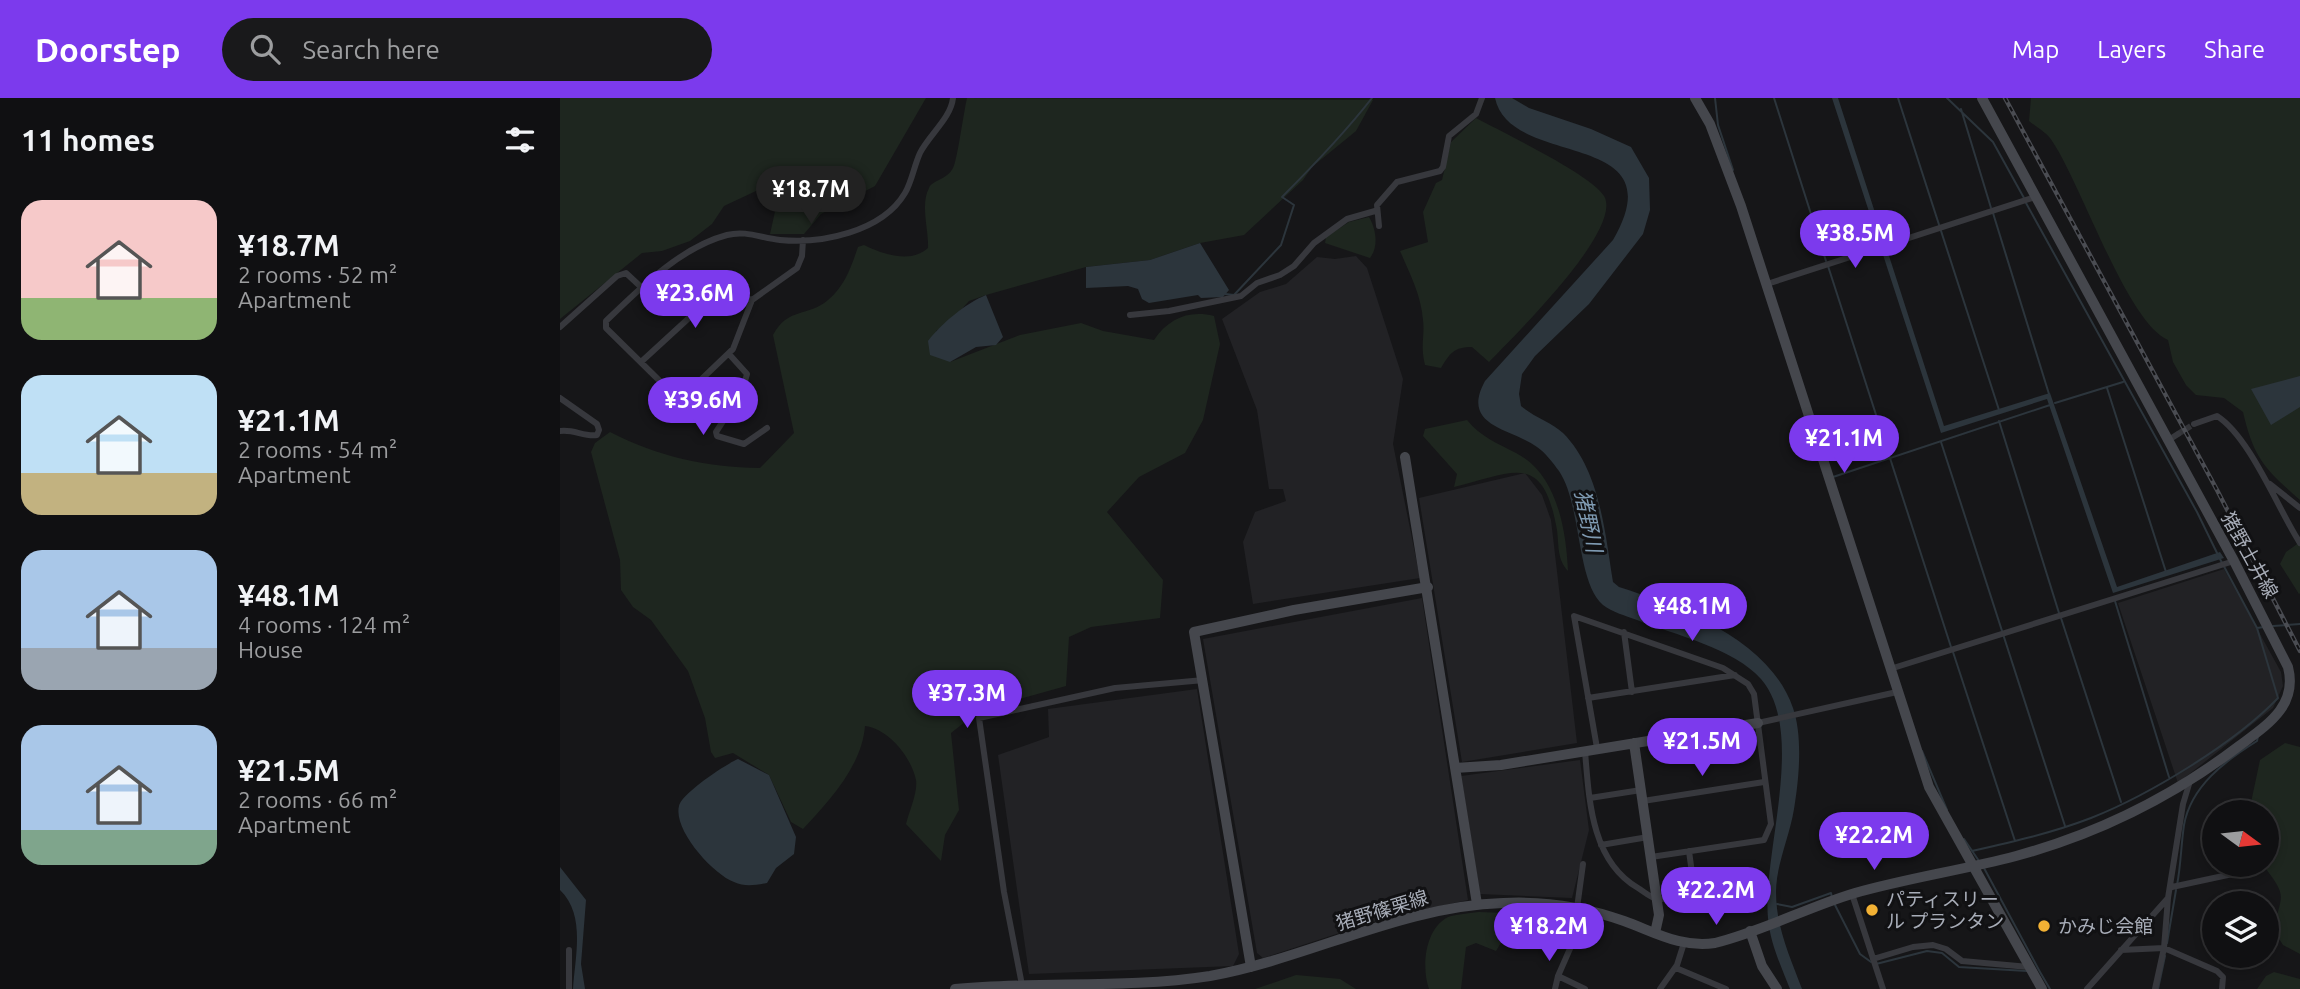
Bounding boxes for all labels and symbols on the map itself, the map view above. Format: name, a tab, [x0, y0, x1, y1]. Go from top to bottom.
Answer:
pin: ¥18.7M	[754, 166, 868, 226]
pin: ¥38.5M	[1798, 211, 1912, 270]
pin: ¥23.6M	[638, 271, 752, 330]
pin: ¥39.6M	[646, 378, 760, 437]
pin: ¥21.1M	[1787, 416, 1901, 475]
water label: 猪野川	[1571, 488, 1608, 556]
street label: 猪野土井線	[2217, 508, 2283, 602]
pin: ¥48.1M	[1635, 584, 1749, 643]
pin: ¥37.3M	[910, 670, 1024, 730]
pin: ¥21.5M	[1645, 718, 1759, 778]
north arrow	[2202, 800, 2278, 877]
pin: ¥22.2M	[1817, 812, 1931, 872]
pin: ¥22.2M	[1659, 868, 1773, 927]
street label: 猪野篠栗線	[1333, 886, 1431, 934]
place label: パティスリー ル プランタン	[1886, 888, 2004, 932]
marker: パティスリー ル プランタン	[1864, 902, 1880, 918]
pin: ¥18.2M	[1492, 904, 1606, 963]
place label: かみじ会館	[2058, 915, 2153, 937]
marker: かみじ会館	[2036, 918, 2052, 934]

